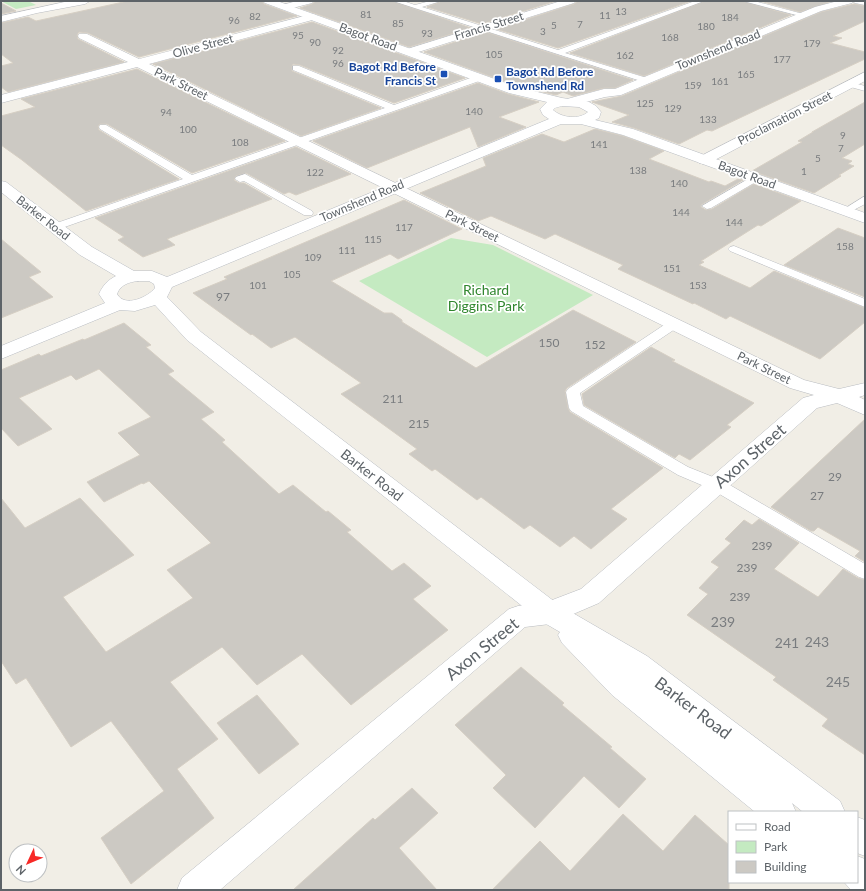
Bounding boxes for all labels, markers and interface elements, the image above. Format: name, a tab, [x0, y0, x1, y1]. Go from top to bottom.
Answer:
house number: 13	[615, 5, 627, 17]
house number: 81	[360, 8, 372, 20]
street label: Francis Street	[452, 8, 526, 43]
house number: 11	[599, 9, 611, 21]
house number: 82	[249, 10, 261, 22]
house number: 184	[721, 11, 739, 23]
house number: 96	[228, 14, 240, 26]
house number: 85	[392, 17, 404, 29]
house number: 7	[577, 18, 583, 30]
street label: Bagot Road	[337, 19, 399, 54]
house number: 5	[551, 19, 557, 31]
house number: 180	[697, 20, 715, 32]
house number: 3	[540, 25, 546, 37]
street label: Townshend Road	[673, 26, 762, 73]
house number: 93	[421, 27, 433, 39]
house number: 95	[292, 29, 304, 41]
street label: Olive Street	[171, 30, 236, 61]
house number: 168	[661, 31, 679, 43]
house number: 90	[309, 36, 321, 48]
house number: 179	[803, 37, 821, 49]
house number: 92	[332, 44, 344, 56]
house number: 105	[485, 48, 503, 60]
house number: 162	[616, 49, 634, 61]
house number: 177	[773, 53, 791, 65]
house number: 96	[332, 57, 344, 69]
place label: Bagot Rd Before Francis St	[349, 59, 437, 88]
street label: Park Street	[152, 64, 211, 103]
place label: Bagot Rd Before Townshend Rd	[506, 64, 594, 93]
house number: 165	[737, 68, 755, 80]
marker: Bagot Rd Before Francis St	[439, 69, 449, 79]
marker: Bagot Rd Before Townshend Rd	[493, 74, 503, 84]
house number: 161	[711, 75, 729, 87]
house number: 159	[684, 79, 702, 91]
street label: Proclamation Street	[735, 87, 835, 148]
house number: 125	[636, 97, 654, 109]
house number: 129	[664, 102, 682, 114]
house number: 140	[465, 105, 483, 117]
house number: 94	[160, 106, 172, 118]
house number: 133	[699, 113, 717, 125]
house number: 100	[179, 123, 197, 135]
house number: 9	[840, 129, 846, 141]
house number: 108	[231, 136, 249, 148]
house number: 141	[590, 138, 608, 150]
house number: 7	[838, 142, 844, 154]
house number: 5	[815, 152, 821, 164]
street label: Bagot Road	[716, 157, 778, 192]
house number: 138	[629, 164, 647, 176]
house number: 1	[801, 165, 807, 177]
house number: 122	[306, 166, 324, 178]
street label: Townshend Road	[318, 176, 406, 225]
house number: 140	[670, 177, 688, 189]
street label: Barker Road	[14, 192, 73, 243]
street label: Park Street	[443, 206, 502, 245]
house number: 144	[672, 206, 690, 218]
house number: 144	[725, 216, 743, 228]
house number: 117	[395, 221, 413, 233]
house number: 115	[364, 233, 382, 245]
house number: 158	[836, 240, 854, 252]
house number: 111	[338, 244, 356, 256]
house number: 109	[304, 251, 322, 263]
house number: 151	[663, 262, 681, 274]
house number: 105	[283, 268, 301, 280]
house number: 101	[249, 279, 267, 291]
house number: 153	[689, 279, 707, 291]
park label: Richard Diggins Park	[448, 281, 525, 314]
house number: 97	[216, 289, 230, 304]
house number: 150	[539, 335, 559, 350]
house number: 152	[585, 337, 605, 352]
street label: Park Street	[735, 348, 794, 387]
house number: 211	[383, 391, 403, 406]
house number: 215	[409, 416, 429, 431]
street label: Axon Street	[710, 419, 790, 492]
street label: Barker Road	[338, 445, 407, 504]
house number: 29	[828, 469, 842, 484]
house number: 27	[810, 488, 824, 503]
house number: 239	[752, 538, 772, 553]
house number: 239	[737, 560, 757, 575]
house number: 239	[730, 589, 750, 604]
street label: Axon Street	[441, 613, 522, 684]
house number: 239	[711, 613, 735, 630]
house number: 243	[805, 633, 829, 650]
house number: 241	[775, 634, 799, 651]
street label: Barker Road	[651, 672, 736, 743]
house number: 245	[826, 673, 850, 690]
legend	[728, 811, 858, 883]
text: Road	[764, 819, 791, 834]
text: Park	[764, 839, 788, 854]
north arrow	[8, 843, 48, 883]
text: Building	[764, 859, 807, 874]
text: N	[13, 863, 28, 878]

